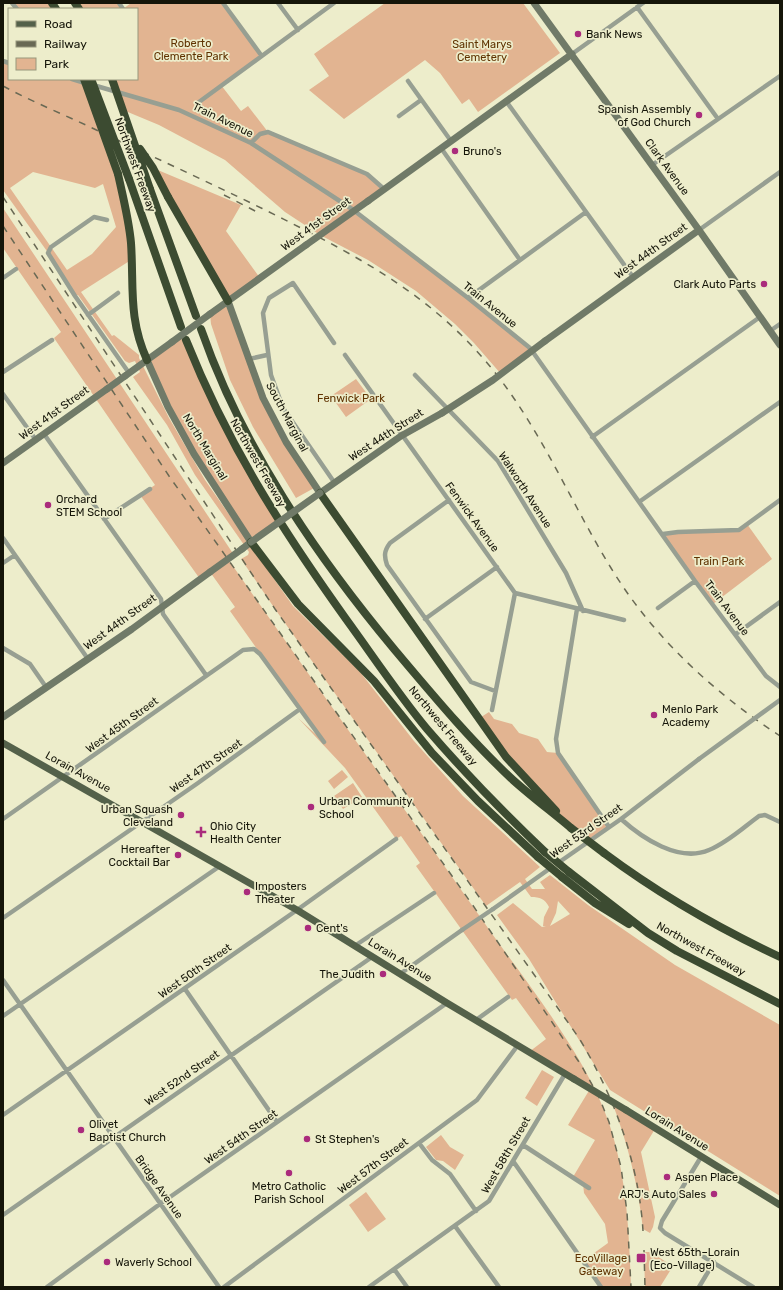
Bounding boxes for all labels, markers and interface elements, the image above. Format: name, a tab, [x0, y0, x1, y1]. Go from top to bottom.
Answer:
legend	[8, 8, 138, 80]
text: Road	[44, 17, 72, 31]
place label: Bank News	[586, 28, 643, 41]
marker: Bank News	[573, 29, 583, 39]
text: Railway	[44, 37, 87, 51]
park label: Roberto Clemente Park	[154, 37, 229, 63]
park label: Saint Marys Cemetery	[452, 38, 512, 64]
text: Park	[44, 57, 70, 71]
street label: Train Avenue	[191, 100, 255, 140]
place label: Spanish Assembly of God Church	[598, 103, 691, 129]
marker: Spanish Assembly of God Church	[694, 110, 704, 120]
street label: Northwest Freeway	[112, 116, 158, 214]
street label: Clark Avenue	[642, 136, 692, 198]
place label: Bruno's	[463, 145, 502, 158]
marker: Bruno's	[450, 146, 460, 156]
street label: West 41st Street	[279, 194, 354, 254]
street label: West 44th Street	[612, 220, 690, 282]
place label: Clark Auto Parts	[673, 278, 756, 291]
street label: Train Avenue	[460, 279, 520, 331]
marker: Clark Auto Parts	[759, 279, 769, 289]
street label: South Marginal	[263, 380, 311, 454]
street label: West 41st Street	[17, 383, 92, 443]
park label: Fenwick Park	[317, 392, 385, 405]
street label: West 44th Street	[346, 406, 426, 464]
street label: North Marginal	[180, 411, 230, 483]
street label: Northwest Freeway	[227, 417, 289, 509]
street label: Walworth Avenue	[495, 449, 555, 531]
street label: Fenwick Avenue	[442, 480, 502, 554]
place label: Orchard STEM School	[56, 493, 122, 519]
marker: Orchard STEM School	[43, 500, 53, 510]
park label: Train Park	[694, 555, 745, 568]
street label: Train Avenue	[702, 578, 752, 638]
street label: West 44th Street	[81, 591, 159, 653]
street label: Northwest Freeway	[406, 684, 480, 768]
street label: West 45th Street	[83, 694, 161, 756]
place label: Menlo Park Academy	[662, 703, 718, 729]
marker: Menlo Park Academy	[649, 710, 659, 720]
street label: West 47th Street	[167, 736, 245, 796]
street label: Lorain Avenue	[43, 749, 113, 795]
place label: Urban Community School	[319, 795, 412, 821]
street label: West 53rd Street	[547, 801, 625, 861]
marker: Urban Community School	[306, 802, 316, 812]
place label: Urban Squash Cleveland	[101, 803, 173, 829]
marker: Urban Squash Cleveland	[176, 810, 186, 820]
place label: Ohio City Health Center	[210, 820, 282, 846]
marker: Ohio City Health Center	[195, 826, 207, 838]
place label: Hereafter Cocktail Bar	[109, 843, 171, 869]
marker: Hereafter Cocktail Bar	[173, 850, 183, 860]
place label: Imposters Theater	[255, 880, 307, 906]
marker: Imposters Theater	[242, 887, 252, 897]
street label: Northwest Freeway	[654, 919, 748, 979]
place label: Cent's	[316, 922, 349, 935]
marker: Cent's	[303, 923, 313, 933]
street label: Lorain Avenue	[366, 935, 434, 985]
street label: West 50th Street	[156, 941, 235, 1001]
place label: The Judith	[320, 968, 375, 981]
marker: The Judith	[378, 969, 388, 979]
street label: West 52nd Street	[142, 1047, 222, 1109]
street label: Lorain Avenue	[643, 1104, 711, 1154]
street label: West 54th Street	[202, 1107, 281, 1167]
street label: West 58th Street	[479, 1114, 534, 1196]
place label: Olivet Baptist Church	[89, 1118, 166, 1144]
marker: Olivet Baptist Church	[76, 1125, 86, 1135]
place label: St Stephen's	[315, 1133, 380, 1146]
marker: St Stephen's	[302, 1134, 312, 1144]
street label: West 57th Street	[335, 1135, 411, 1197]
street label: Bridge Avenue	[132, 1153, 186, 1221]
marker: Metro Catholic Parish School	[284, 1168, 294, 1178]
place label: Aspen Place	[675, 1171, 738, 1184]
marker: Aspen Place	[662, 1172, 672, 1182]
place label: Metro Catholic Parish School	[252, 1180, 326, 1206]
place label: ARJ's Auto Sales	[620, 1188, 706, 1201]
marker: ARJ's Auto Sales	[709, 1189, 719, 1199]
place label: West 65th–Lorain (Eco-Village)	[650, 1246, 740, 1272]
park label: EcoVillage Gateway	[575, 1252, 627, 1278]
marker: West 65th–Lorain (Eco-Village)	[635, 1252, 647, 1264]
place label: Waverly School	[115, 1256, 192, 1269]
marker: Waverly School	[102, 1257, 112, 1267]

